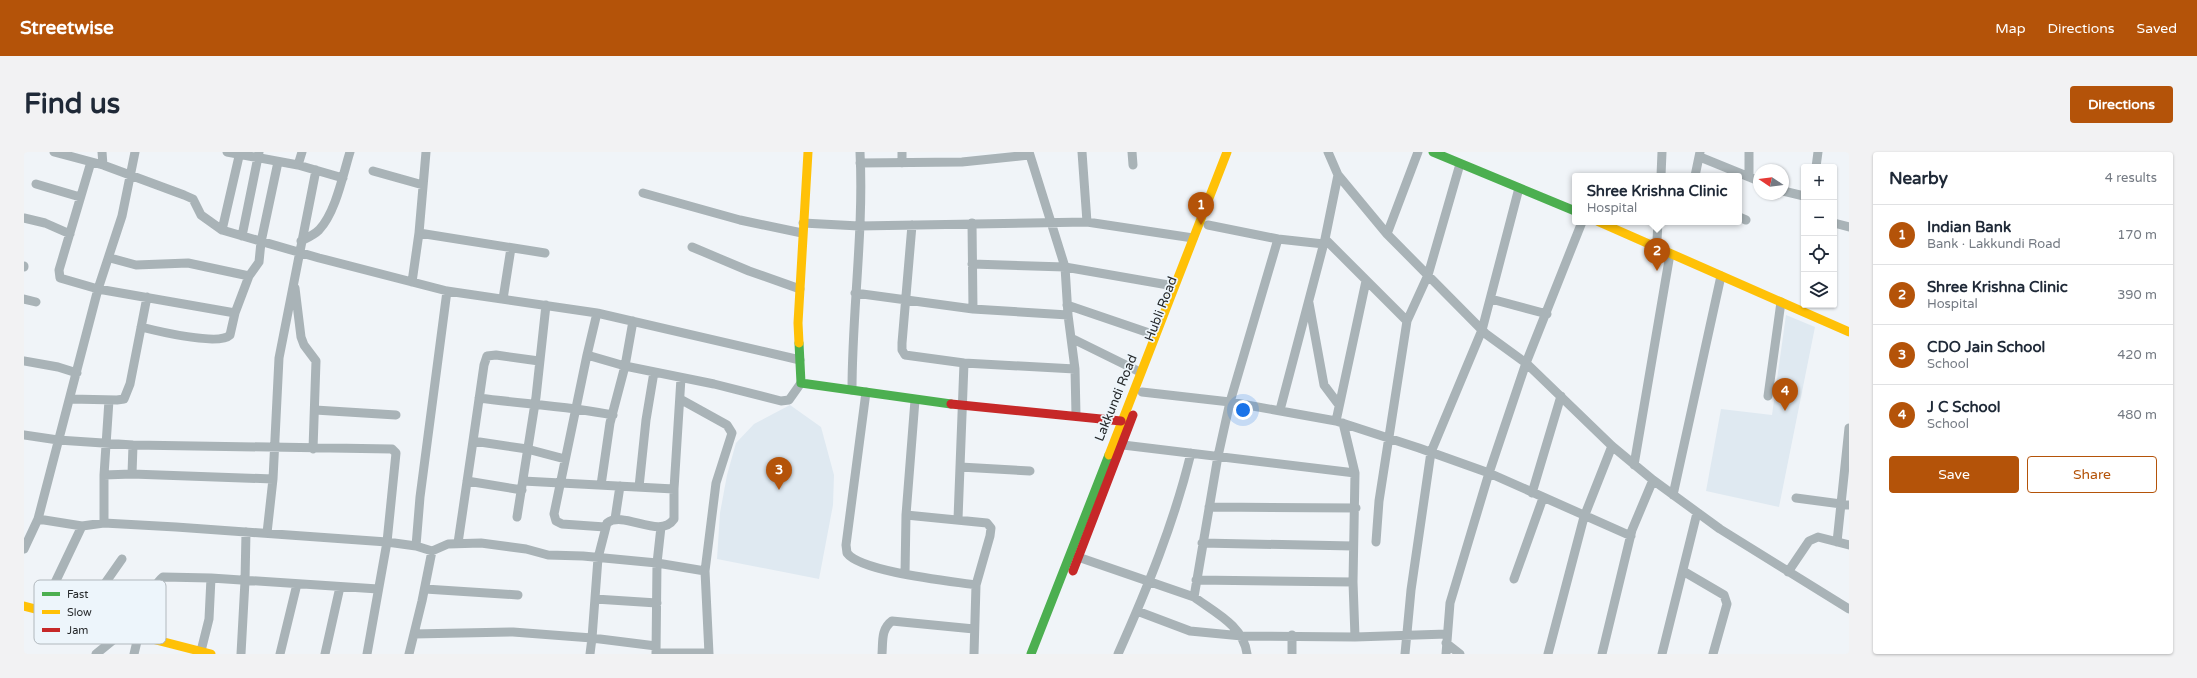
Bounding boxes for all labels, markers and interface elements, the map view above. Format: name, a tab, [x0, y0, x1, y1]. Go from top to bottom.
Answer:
text: Streetwise	[20, 17, 114, 39]
text: Map	[1995, 20, 2026, 37]
text: Directions	[2048, 20, 2115, 37]
text: Saved	[2137, 20, 2177, 37]
button: Directions	[2070, 86, 2173, 123]
text: Find us	[24, 87, 120, 121]
north arrow	[1753, 164, 1789, 200]
map controls	[1801, 164, 1837, 308]
button: +	[1801, 164, 1837, 200]
text: Nearby	[1889, 168, 1948, 189]
text: 4 results	[2105, 170, 2157, 186]
popup	[1572, 173, 1742, 225]
text: Shree Krishna Clinic	[1587, 182, 1727, 200]
pin: 1	[1188, 192, 1214, 225]
text: Hospital	[1587, 200, 1637, 216]
button: −	[1801, 200, 1837, 236]
text: Indian Bank	[1927, 218, 2011, 236]
text: 1	[1898, 227, 1906, 243]
text: 170 m	[2117, 227, 2157, 243]
button: locate	[1801, 236, 1837, 272]
text: Bank · Lakkundi Road	[1927, 236, 2061, 252]
pin: 2	[1644, 238, 1670, 271]
button: layers	[1801, 272, 1837, 308]
street label: Hubli Road	[1141, 274, 1181, 344]
text: Shree Krishna Clinic	[1927, 278, 2068, 296]
text: 2	[1898, 287, 1906, 303]
text: 390 m	[2117, 287, 2157, 303]
text: Hospital	[1927, 296, 1978, 312]
text: CDO Jain School	[1927, 338, 2045, 356]
text: 3	[1898, 347, 1906, 363]
text: 420 m	[2117, 347, 2157, 363]
street label: Lakkundi Road	[1091, 352, 1141, 444]
text: School	[1927, 356, 1969, 372]
pin: 4	[1772, 378, 1798, 411]
text: J C School	[1927, 398, 2001, 416]
your location	[1233, 400, 1253, 420]
text: 4	[1898, 407, 1906, 423]
text: 480 m	[2117, 407, 2157, 423]
text: School	[1927, 416, 1969, 432]
button: Save	[1889, 456, 2019, 493]
button: Share	[2027, 456, 2157, 493]
pin: 3	[766, 457, 792, 490]
legend	[34, 580, 166, 644]
text: Fast	[67, 588, 88, 601]
text: Slow	[67, 606, 92, 619]
text: Jam	[67, 624, 88, 637]

